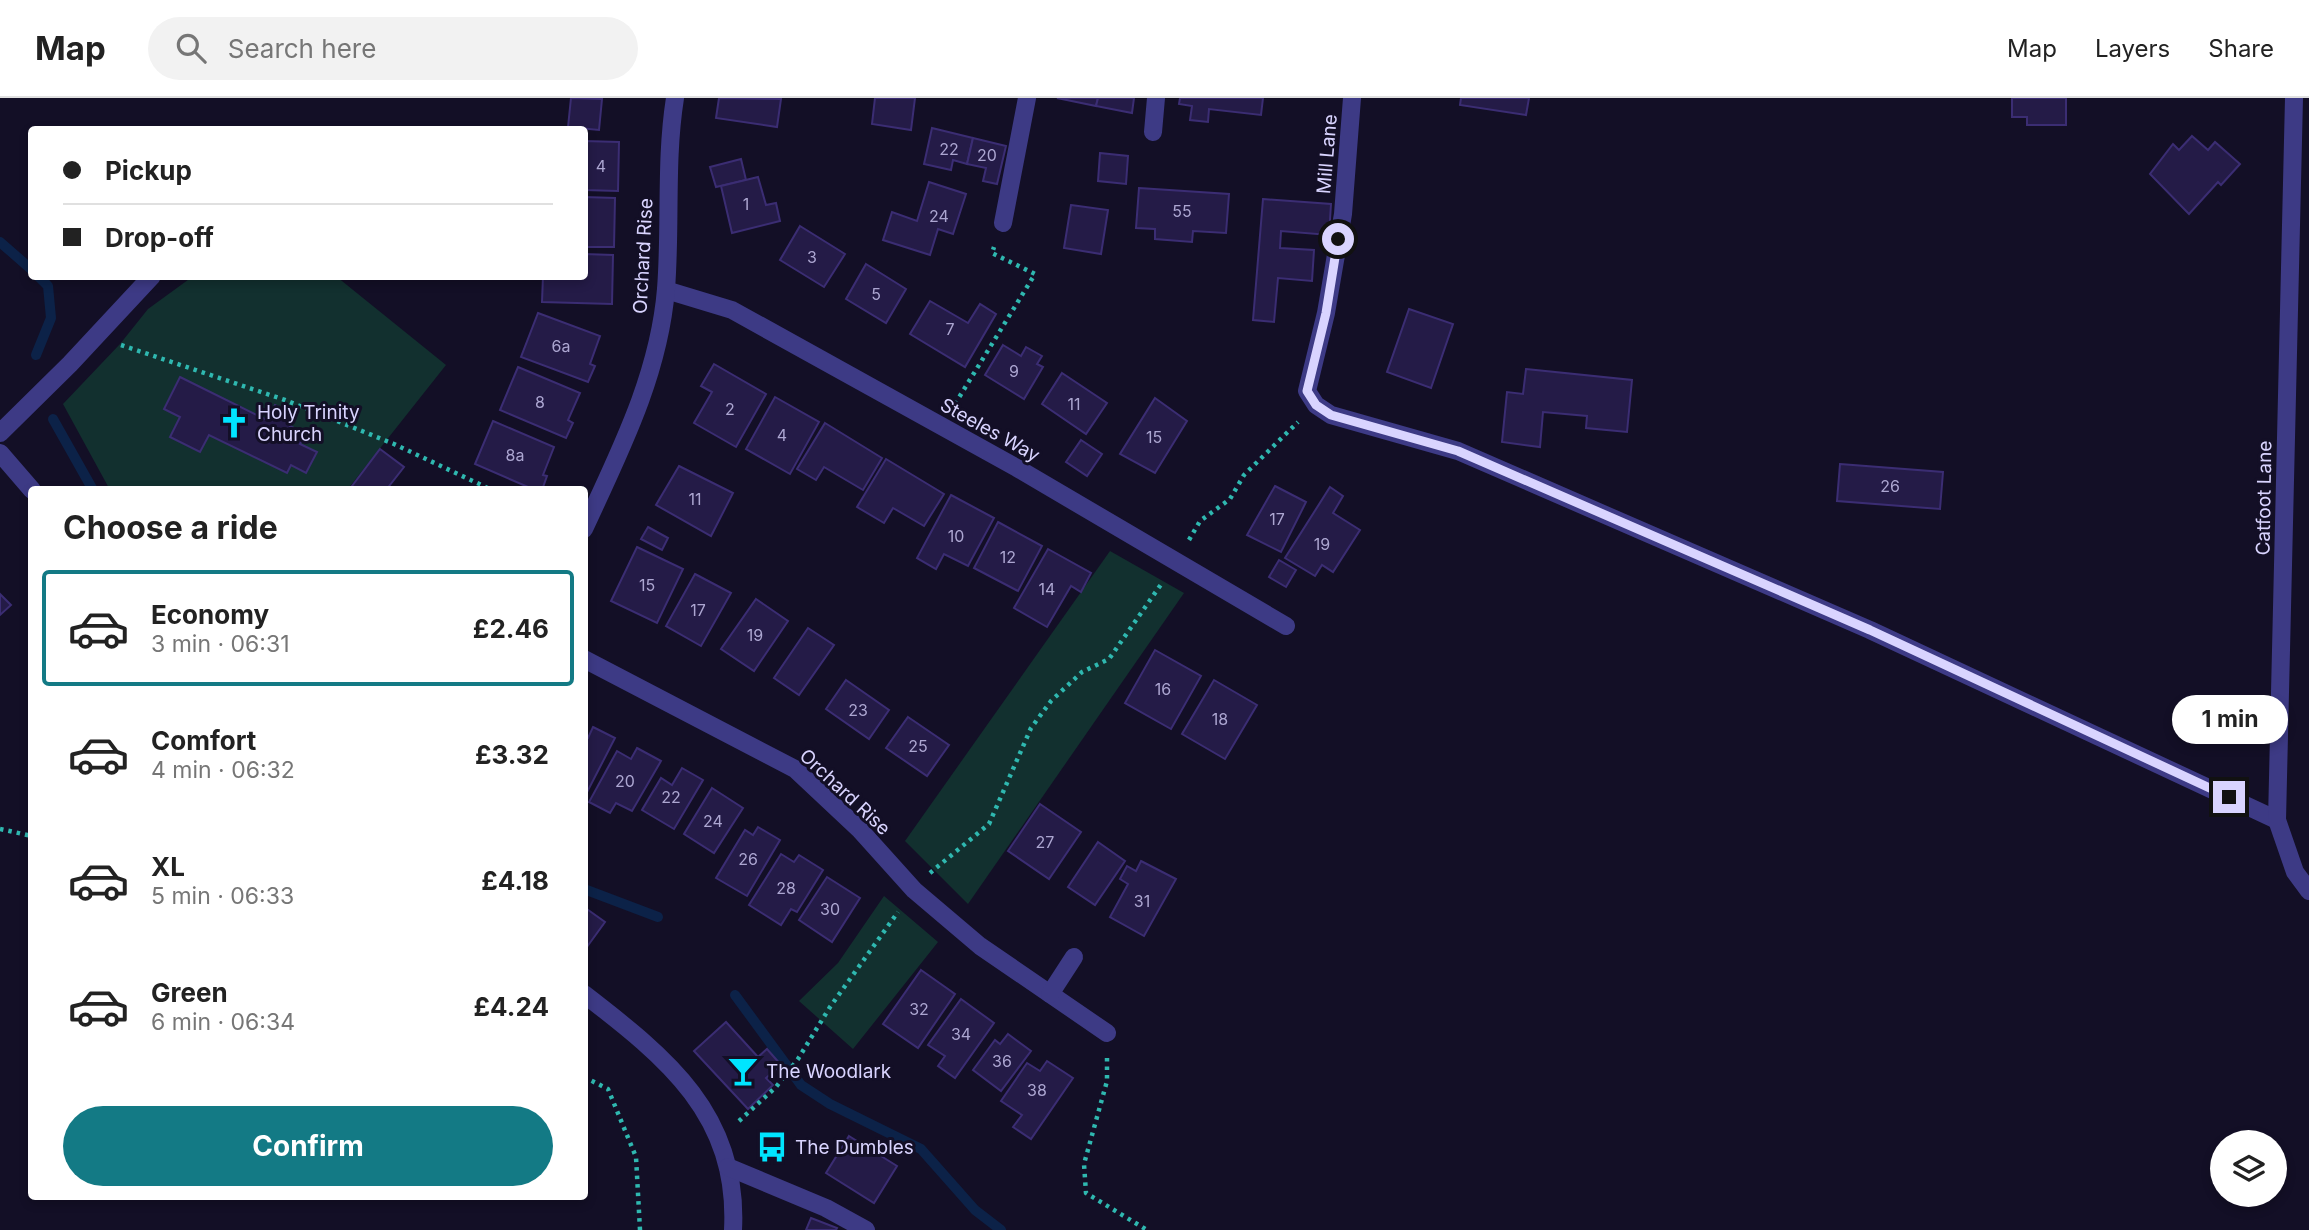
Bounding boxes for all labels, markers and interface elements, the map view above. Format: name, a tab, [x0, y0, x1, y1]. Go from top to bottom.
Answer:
search box	[148, 17, 638, 80]
text: Map	[35, 28, 106, 68]
icon: search	[172, 29, 210, 67]
text: Search here	[228, 33, 376, 64]
text: Map	[2007, 34, 2057, 63]
text: Layers	[2095, 34, 2170, 63]
text: Share	[2208, 34, 2274, 63]
street label: Mill Lane	[1312, 113, 1342, 195]
house number: 22	[939, 139, 959, 159]
house number: 20	[977, 145, 997, 165]
text: Pickup	[105, 155, 192, 186]
house number: 4	[596, 156, 606, 176]
house number: 1	[743, 194, 749, 214]
street label: Orchard Rise	[628, 198, 658, 314]
house number: 55	[1172, 201, 1192, 221]
house number: 24	[929, 206, 949, 226]
text: Drop-off	[105, 222, 214, 253]
route start	[1322, 223, 1354, 255]
house number: 3	[807, 247, 817, 267]
house number: 5	[871, 284, 881, 304]
house number: 7	[945, 319, 955, 339]
house number: 6a	[552, 336, 570, 356]
house number: 9	[1009, 361, 1019, 381]
house number: 8	[535, 392, 545, 412]
street label: Steeles Way	[936, 393, 1044, 467]
house number: 11	[1067, 394, 1081, 414]
house number: 2	[725, 399, 735, 419]
place label: Holy Trinity Church	[257, 401, 360, 446]
church icon: Holy Trinity Church	[217, 406, 251, 440]
house number: 4	[777, 425, 787, 445]
house number: 15	[1146, 427, 1162, 447]
street label: Catfoot Lane	[2251, 440, 2277, 556]
house number: 8a	[506, 445, 524, 465]
house number: 26	[1880, 476, 1900, 496]
house number: 11	[688, 489, 702, 509]
text: Choose a ride	[63, 508, 278, 547]
house number: 17	[1269, 509, 1285, 529]
house number: 10	[948, 526, 964, 546]
house number: 19	[1314, 534, 1330, 554]
house number: 12	[1000, 547, 1016, 567]
house number: 15	[639, 575, 655, 595]
house number: 14	[1039, 579, 1055, 599]
icon: car	[67, 597, 130, 660]
text: Economy	[151, 599, 269, 630]
house number: 17	[690, 600, 706, 620]
text: £2.46	[473, 613, 549, 644]
house number: 19	[747, 625, 763, 645]
text: 3 min · 06:31	[151, 630, 290, 658]
house number: 16	[1155, 679, 1171, 699]
callout: 1 min	[2171, 696, 2287, 744]
house number: 23	[848, 700, 868, 720]
text: 1 min	[2202, 705, 2258, 733]
house number: 18	[1212, 709, 1228, 729]
icon: car	[67, 723, 130, 786]
text: Comfort	[151, 725, 256, 756]
house number: 25	[908, 736, 928, 756]
text: £3.32	[475, 739, 549, 770]
street label: Orchard Rise	[795, 744, 895, 840]
text: 4 min · 06:32	[151, 756, 295, 784]
house number: 20	[615, 771, 635, 791]
route end	[2213, 781, 2245, 813]
house number: 22	[661, 787, 681, 807]
house number: 24	[703, 811, 723, 831]
house number: 27	[1036, 832, 1054, 852]
icon: car	[67, 849, 130, 912]
house number: 26	[738, 849, 758, 869]
text: XL	[151, 851, 185, 882]
text: £4.18	[481, 865, 549, 896]
house number: 28	[776, 878, 796, 898]
text: 5 min · 06:33	[151, 882, 294, 910]
house number: 31	[1134, 891, 1150, 911]
house number: 30	[820, 899, 840, 919]
icon: car	[67, 975, 130, 1038]
text: Green	[151, 977, 228, 1008]
text: £4.24	[473, 991, 549, 1022]
house number: 32	[909, 999, 929, 1019]
text: 6 min · 06:34	[151, 1008, 295, 1036]
house number: 34	[951, 1024, 971, 1044]
house number: 36	[992, 1051, 1012, 1071]
bar icon: The Woodlark	[726, 1054, 760, 1088]
place label: The Woodlark	[766, 1060, 892, 1083]
house number: 38	[1027, 1080, 1047, 1100]
button: Confirm	[63, 1106, 553, 1186]
bus stop icon: The Dumbles	[755, 1130, 789, 1164]
map controls	[2210, 1130, 2287, 1207]
button: layers	[2210, 1130, 2287, 1207]
place label: The Dumbles	[795, 1136, 914, 1159]

